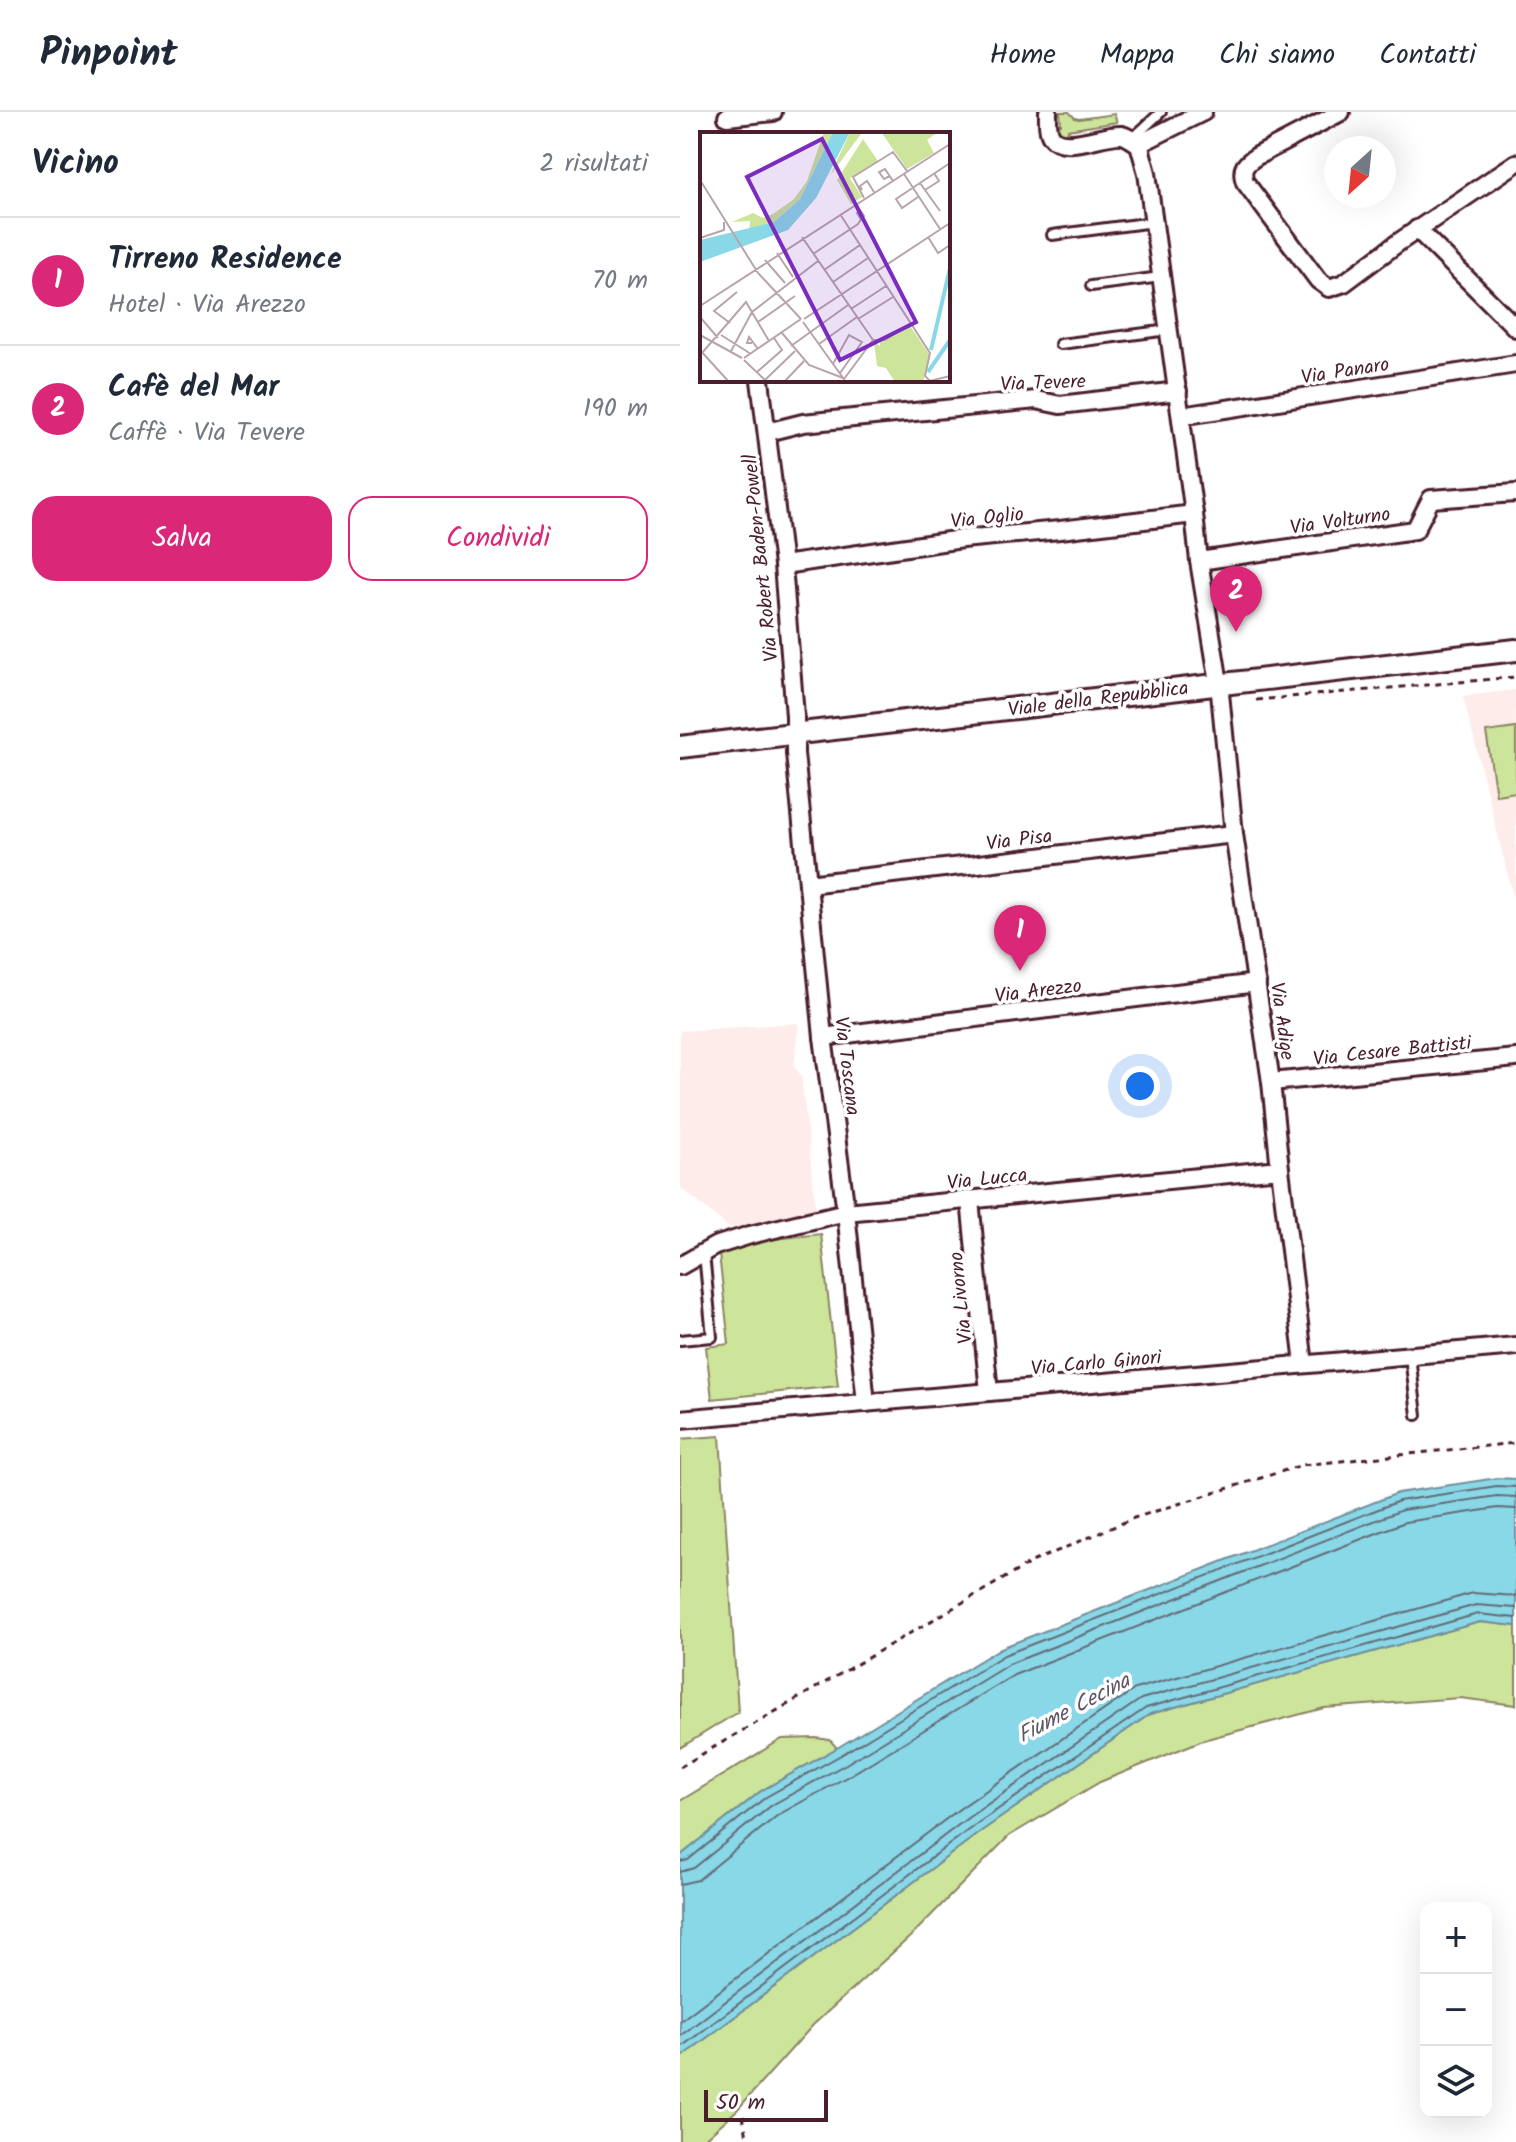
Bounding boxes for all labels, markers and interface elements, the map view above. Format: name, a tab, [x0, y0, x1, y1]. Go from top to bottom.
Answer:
text: Pinpoint	[40, 25, 178, 85]
text: Home	[989, 33, 1056, 78]
text: Mappa	[1100, 33, 1175, 78]
text: Chi siamo	[1219, 33, 1335, 78]
text: Contatti	[1379, 33, 1476, 78]
inset map	[700, 132, 950, 382]
north arrow	[1324, 136, 1396, 208]
text: Vicino	[32, 137, 119, 191]
text: 2 risultati	[539, 143, 648, 185]
text: Tirreno Residence	[108, 236, 342, 284]
text: 1	[54, 260, 62, 302]
text: 70 m	[592, 260, 648, 302]
text: Hotel · Via Arezzo	[108, 284, 306, 326]
street label: Via Panaro	[1299, 349, 1392, 395]
text: Cafè del Mar	[108, 364, 279, 412]
street label: Via Tevere	[1000, 367, 1086, 401]
text: 2	[50, 388, 66, 430]
text: 190 m	[583, 388, 648, 430]
text: Caffè · Via Tevere	[108, 412, 305, 454]
street label: Via Robert Baden-Powell	[735, 452, 789, 663]
button: Salva	[32, 496, 332, 581]
button: Condividi	[348, 496, 648, 581]
street label: Via Oglio	[949, 499, 1025, 539]
street label: Via Volturno	[1288, 499, 1393, 545]
pin: 2	[1210, 566, 1262, 632]
street label: Viale della Repubblica	[1006, 673, 1190, 727]
street label: Via Pisa	[984, 821, 1054, 861]
pin: 1	[994, 905, 1046, 971]
street label: Via Arezzo	[993, 971, 1083, 1013]
street label: Via Adige	[1260, 980, 1302, 1062]
street label: Via Toscana	[824, 1015, 868, 1118]
street label: Via Cesare Battisti	[1312, 1028, 1474, 1076]
your location	[1120, 1066, 1160, 1106]
street label: Via Lucca	[945, 1160, 1029, 1200]
street label: Via Livorno	[941, 1250, 983, 1345]
street label: Via Carlo Ginori	[1030, 1342, 1164, 1386]
water label: Fiume Cecina	[1011, 1664, 1138, 1754]
map controls	[1420, 1902, 1492, 2118]
button: +	[1420, 1902, 1492, 1974]
button: −	[1420, 1974, 1492, 2046]
button: layers	[1420, 2046, 1492, 2118]
scale bar	[704, 2086, 828, 2122]
text: 50 m	[716, 2086, 765, 2121]

